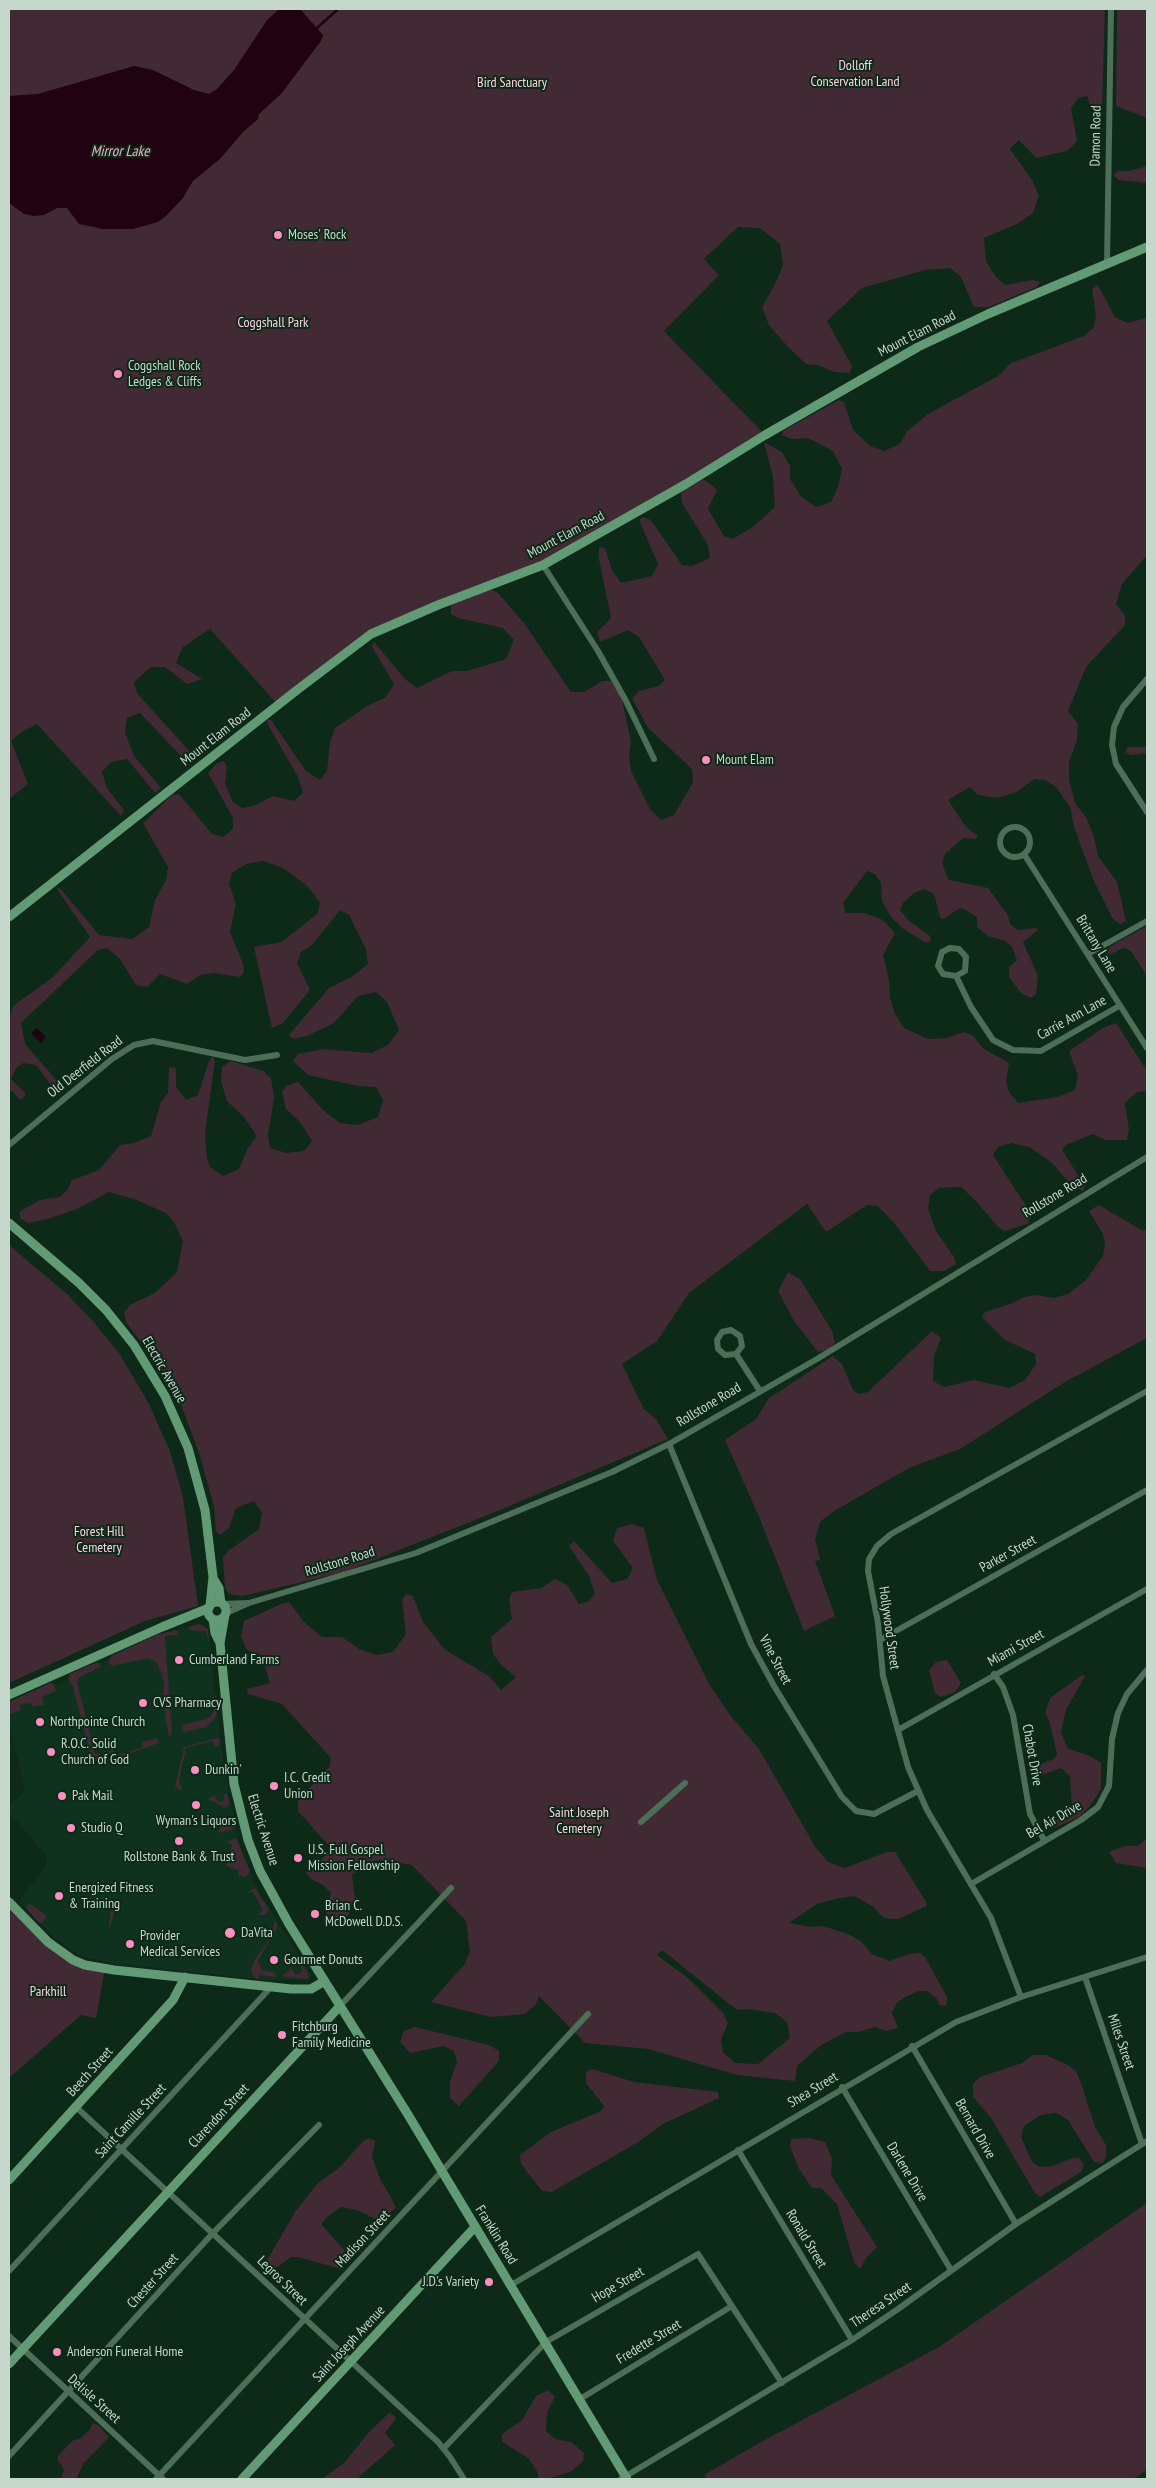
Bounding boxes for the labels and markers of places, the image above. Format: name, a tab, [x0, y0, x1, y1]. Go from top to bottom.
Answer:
place label: Moses' Rock	[288, 227, 346, 243]
marker: Moses' Rock	[272, 229, 284, 241]
place label: Coggshall Rock Ledges & Cliffs	[128, 358, 201, 391]
marker: Coggshall Rock Ledges & Cliffs	[112, 368, 124, 380]
place label: Mount Elam	[716, 752, 774, 768]
marker: Mount Elam	[700, 754, 712, 766]
place label: Cumberland Farms	[189, 1652, 279, 1668]
marker: Cumberland Farms	[173, 1654, 185, 1666]
place label: CVS Pharmacy	[153, 1695, 221, 1711]
marker: CVS Pharmacy	[137, 1697, 149, 1709]
place label: Northpointe Church	[50, 1714, 145, 1730]
marker: Northpointe Church	[34, 1716, 46, 1728]
place label: R.O.C. Solid Church of God	[61, 1736, 129, 1768]
marker: R.O.C. Solid Church of God	[45, 1746, 57, 1758]
place label: Dunkin'	[205, 1762, 242, 1778]
marker: Dunkin'	[189, 1764, 201, 1776]
place label: I.C. Credit Union	[284, 1770, 330, 1802]
marker: I.C. Credit Union	[268, 1780, 280, 1792]
place label: Pak Mail	[72, 1788, 113, 1804]
marker: Pak Mail	[56, 1790, 68, 1802]
marker: Wyman's Liquors	[190, 1799, 202, 1811]
place label: Wyman's Liquors	[156, 1813, 236, 1829]
place label: Studio Q	[81, 1820, 123, 1836]
marker: Studio Q	[65, 1822, 77, 1834]
marker: Rollstone Bank & Trust	[173, 1835, 185, 1847]
place label: U.S. Full Gospel Mission Fellowship	[308, 1842, 400, 1874]
place label: Rollstone Bank & Trust	[124, 1849, 234, 1865]
marker: U.S. Full Gospel Mission Fellowship	[292, 1852, 304, 1864]
place label: Energized Fitness & Training	[69, 1880, 154, 1912]
marker: Energized Fitness & Training	[53, 1890, 65, 1902]
place label: Brian C. McDowell D.D.S.	[325, 1898, 403, 1930]
marker: Brian C. McDowell D.D.S.	[309, 1908, 321, 1920]
place label: DaVita	[241, 1925, 273, 1941]
marker: DaVita	[223, 1926, 237, 1940]
place label: Provider Medical Services	[140, 1928, 220, 1960]
marker: Provider Medical Services	[124, 1938, 136, 1950]
place label: Gourmet Donuts	[284, 1952, 363, 1968]
marker: Gourmet Donuts	[268, 1954, 280, 1966]
place label: Fitchburg Family Medicine	[292, 2019, 371, 2052]
marker: Fitchburg Family Medicine	[276, 2029, 288, 2041]
place label: J.D.'s Variety	[423, 2274, 479, 2290]
marker: J.D.'s Variety	[483, 2276, 495, 2288]
place label: Anderson Funeral Home	[67, 2344, 183, 2360]
marker: Anderson Funeral Home	[51, 2346, 63, 2358]

